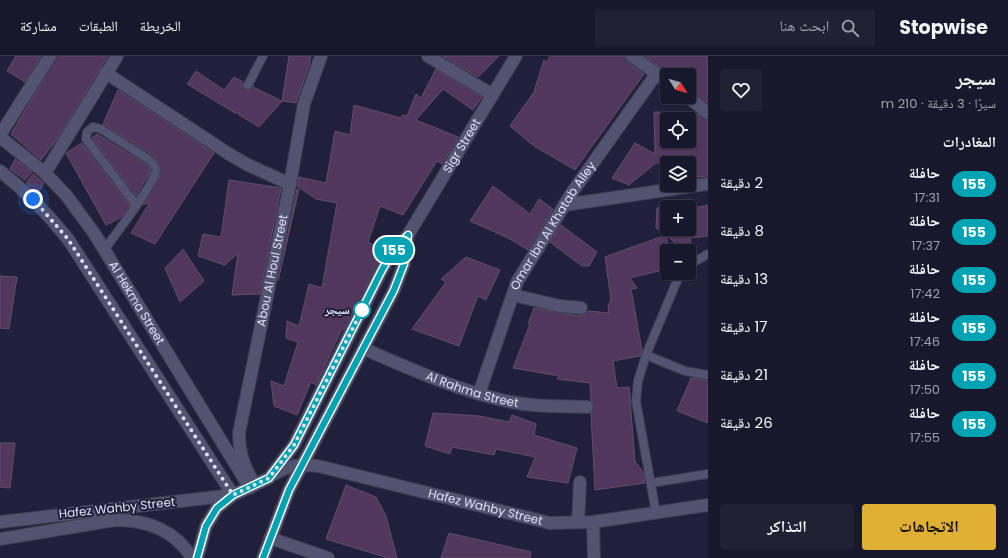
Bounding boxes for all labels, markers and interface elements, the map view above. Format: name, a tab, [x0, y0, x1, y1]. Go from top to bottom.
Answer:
search box	[595, 10, 875, 46]
text: Stopwise	[899, 14, 988, 41]
text: ابحث هنا	[779, 15, 829, 36]
text: مشاركة	[20, 16, 57, 36]
text: الطبقات	[79, 16, 118, 36]
text: الخريطة	[140, 16, 181, 36]
icon: search	[839, 17, 861, 39]
text: سيجر	[956, 65, 996, 92]
north arrow	[660, 68, 696, 104]
map controls	[660, 68, 696, 280]
button: heart	[720, 69, 762, 111]
text: سيرًا · 3 دقيقة · 210 m	[881, 94, 996, 113]
button: locate	[660, 112, 696, 148]
street label: Sigr Street	[438, 115, 484, 176]
text: المغادرات	[943, 131, 996, 152]
button: layers	[660, 156, 696, 192]
street label: Omar Ibn Al Khatab Alley	[506, 158, 600, 292]
text: حافلة	[909, 162, 940, 183]
text: 2 دقيقة	[720, 172, 763, 193]
text: 155	[962, 174, 986, 194]
text: 17:31	[914, 188, 940, 207]
your location	[23, 189, 43, 209]
button: +	[660, 200, 696, 236]
text: حافلة	[909, 210, 940, 231]
street label: Abou Al Houl Street	[252, 213, 292, 328]
text: 8 دقيقة	[720, 220, 764, 241]
text: 155	[962, 222, 986, 242]
text: 17:37	[911, 236, 940, 255]
line badge: 155	[371, 237, 417, 263]
text: 155	[382, 240, 406, 260]
button: −	[660, 244, 696, 280]
street label: Al Hekma Street	[105, 257, 169, 347]
text: حافلة	[909, 258, 940, 279]
text: 13 دقيقة	[720, 268, 768, 289]
text: 155	[962, 270, 986, 290]
text: 17:42	[910, 284, 940, 303]
place label: سيجر	[324, 301, 350, 318]
marker: سيجر	[353, 301, 371, 319]
text: حافلة	[909, 306, 940, 327]
text: 17 دقيقة	[720, 316, 768, 337]
text: 155	[962, 318, 986, 338]
text: 17:46	[910, 332, 940, 351]
text: حافلة	[909, 354, 940, 375]
text: 21 دقيقة	[720, 364, 768, 385]
text: 155	[962, 366, 986, 386]
street label: Al Rahma Street	[424, 367, 520, 411]
text: 17:50	[910, 380, 940, 399]
text: حافلة	[909, 402, 940, 423]
text: 26 دقيقة	[720, 412, 773, 433]
text: 155	[962, 414, 986, 434]
text: 17:55	[910, 428, 940, 447]
street label: Hafez Wahby Street	[426, 484, 544, 529]
street label: Hafez Wahby Street	[58, 493, 176, 522]
button: التذاكر	[720, 504, 854, 550]
button: الاتجاهات	[862, 504, 996, 550]

